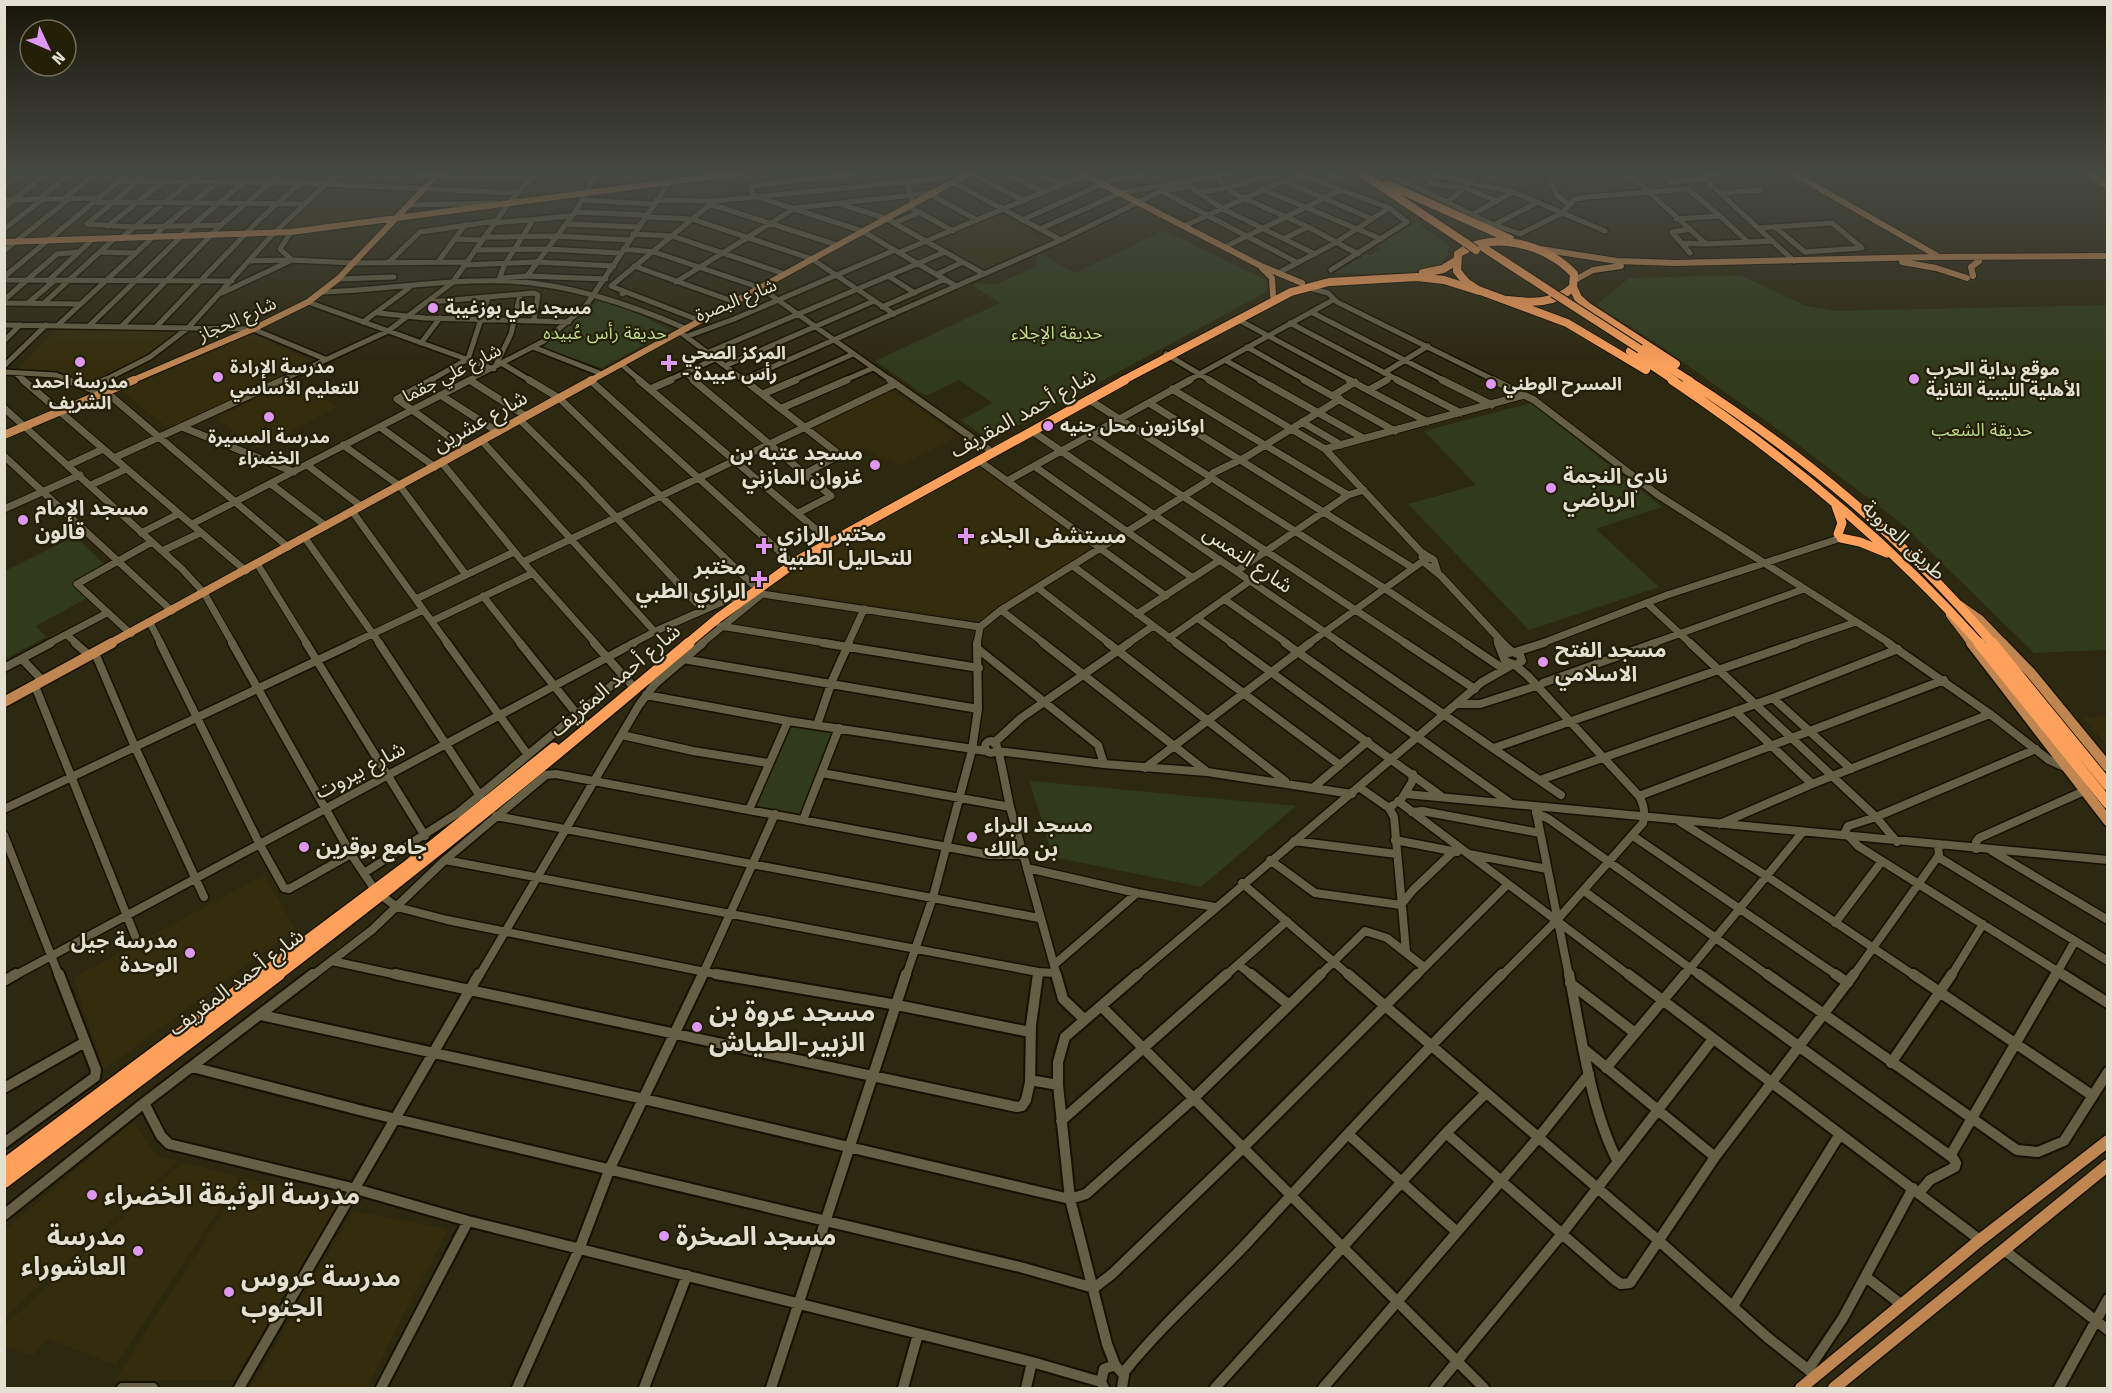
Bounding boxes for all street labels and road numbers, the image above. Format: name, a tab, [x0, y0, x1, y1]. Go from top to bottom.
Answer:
street label: شارع البصرة	[692, 274, 781, 329]
street label: شارع الحجاز	[193, 292, 281, 349]
street label: شارع علي جقما	[399, 339, 506, 410]
street label: شارع أحمد المقريف	[946, 362, 1101, 466]
street label: شارع عشرين	[428, 384, 533, 459]
street label: طريق العروبة	[1856, 494, 1952, 586]
street label: شارع النمس	[1197, 519, 1298, 600]
street label: شارع أحمد المقريف	[544, 618, 687, 744]
street label: شارع بيروت	[310, 735, 411, 806]
street label: شارع أحمد المقريف	[163, 923, 310, 1043]

